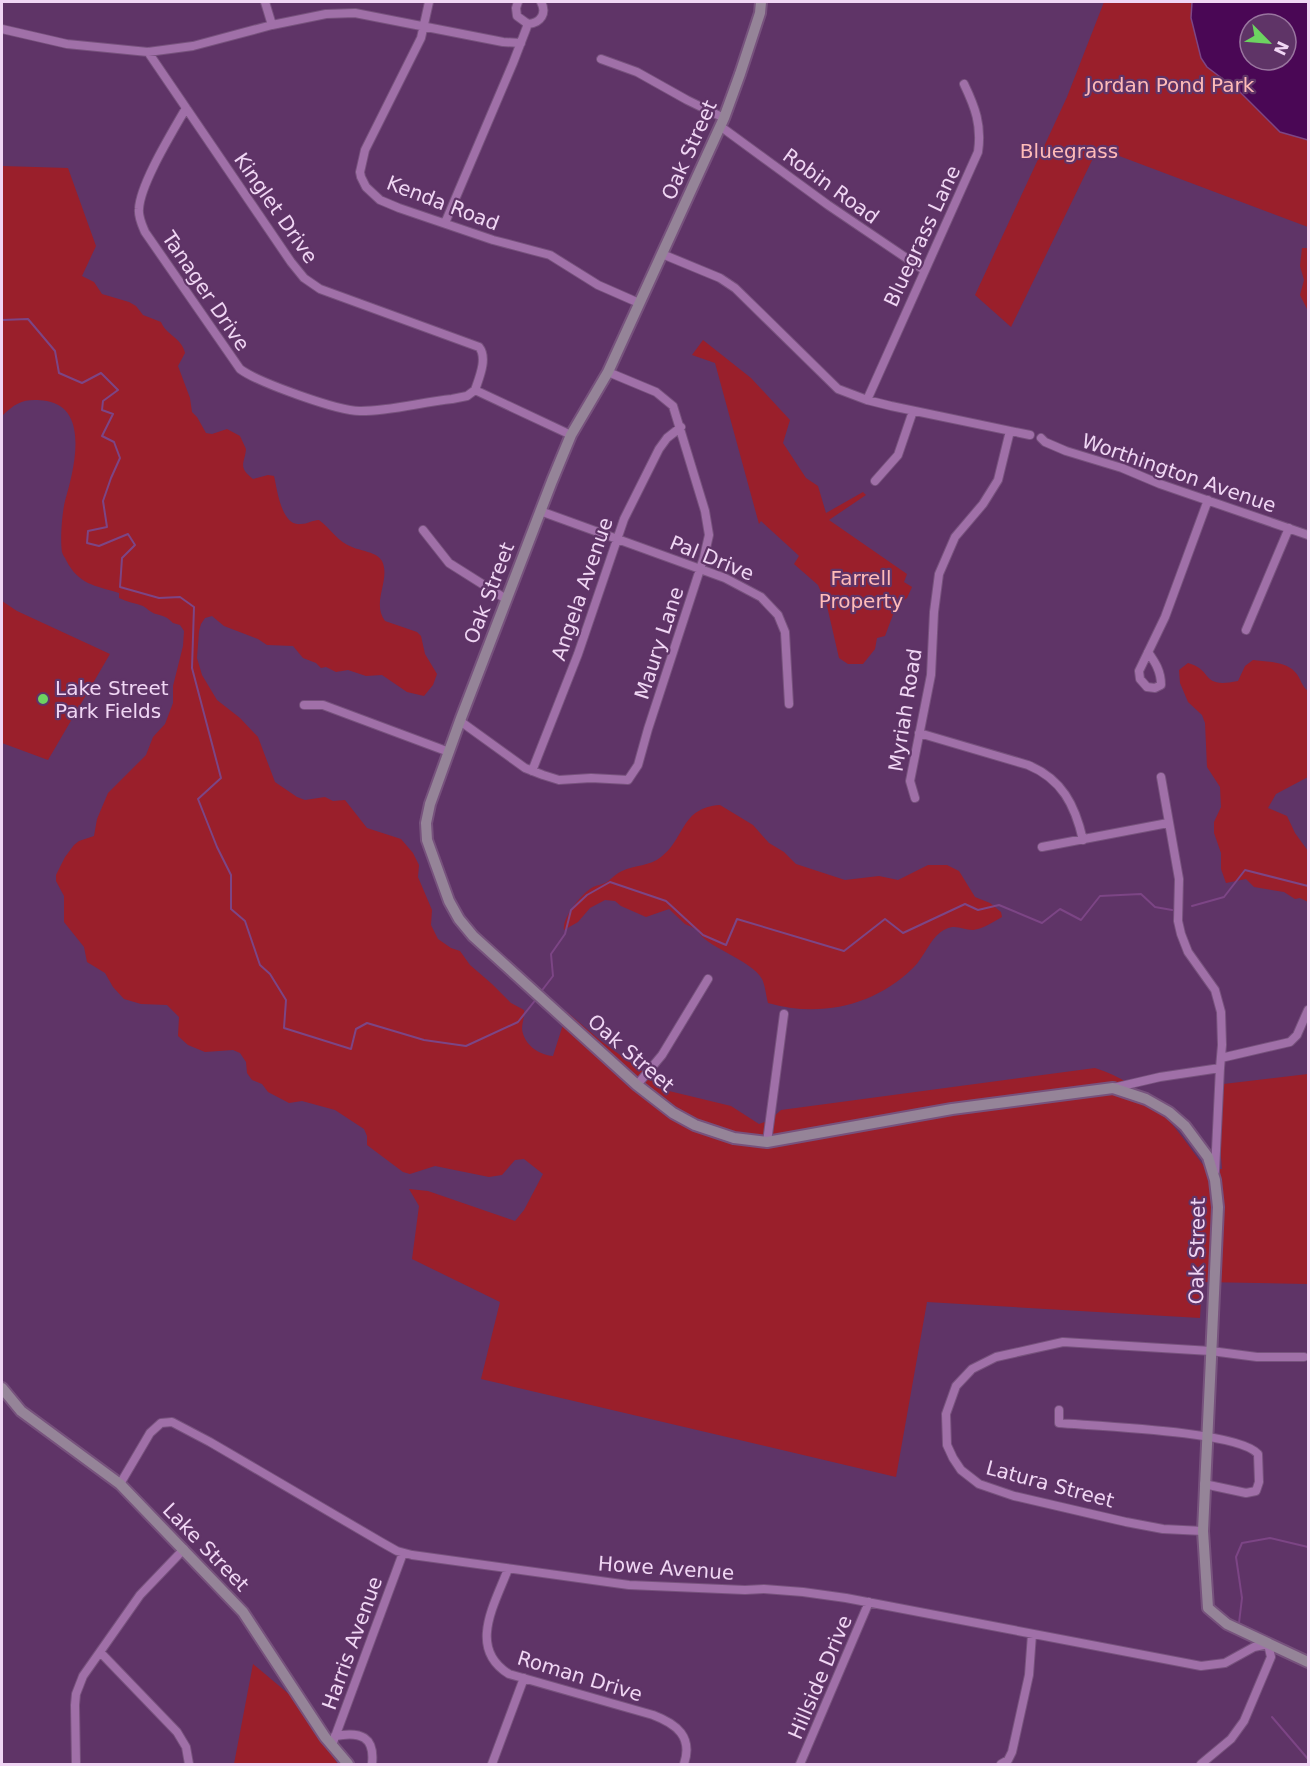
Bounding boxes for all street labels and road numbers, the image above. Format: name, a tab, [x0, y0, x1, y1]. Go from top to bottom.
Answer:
street label: Oak Street	[656, 96, 722, 204]
street label: Robin Road	[778, 143, 884, 229]
street label: Kinglet Drive	[229, 148, 323, 268]
street label: Bluegrass Lane	[879, 162, 965, 310]
street label: Kenda Road	[383, 171, 503, 235]
street label: Tanager Drive	[157, 226, 255, 355]
street label: Worthington Avenue	[1079, 428, 1279, 518]
street label: Angela Avenue	[546, 514, 618, 664]
street label: Pal Drive	[666, 530, 758, 586]
street label: Oak Street	[459, 539, 519, 647]
street label: Maury Lane	[630, 584, 688, 702]
street label: Myriah Road	[883, 647, 927, 773]
street label: Oak Street	[583, 1009, 679, 1097]
street label: Oak Street	[1184, 1197, 1210, 1305]
street label: Latura Street	[983, 1455, 1117, 1513]
street label: Lake Street	[158, 1498, 254, 1596]
street label: Howe Avenue	[597, 1551, 735, 1585]
street label: Harris Avenue	[317, 1573, 387, 1713]
street label: Hillside Drive	[783, 1611, 857, 1743]
street label: Roman Drive	[515, 1646, 645, 1706]

